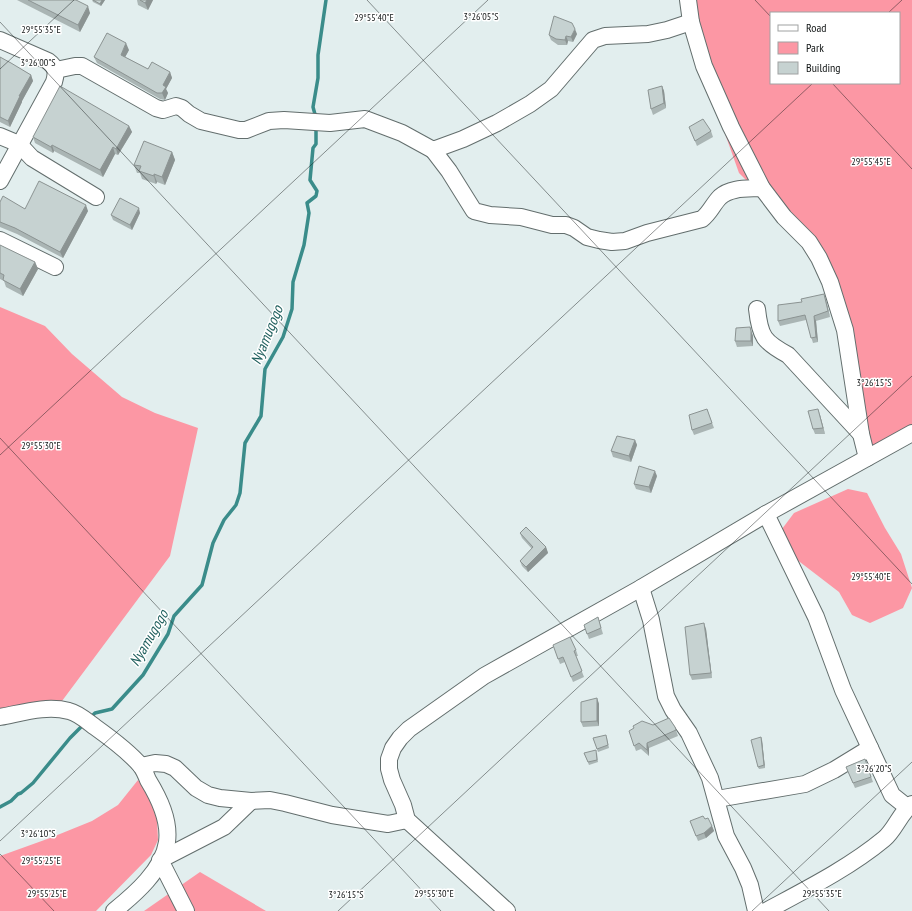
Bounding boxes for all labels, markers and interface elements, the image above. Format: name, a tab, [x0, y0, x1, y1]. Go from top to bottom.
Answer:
text: 3°26'05"S	[464, 10, 498, 23]
text: 29°55'40"E	[354, 11, 394, 24]
legend	[770, 12, 900, 84]
text: Road	[806, 20, 826, 35]
text: 29°55'35"E	[21, 23, 61, 36]
text: Park	[806, 40, 824, 55]
text: 3°26'00"S	[21, 56, 55, 69]
text: Building	[806, 60, 841, 75]
text: 29°55'45"E	[851, 155, 891, 168]
water label: Nyamugogo	[246, 301, 288, 367]
text: 3°26'15"S	[857, 376, 891, 389]
text: 29°55'30"E	[21, 439, 61, 452]
text: 29°55'40"E	[851, 570, 891, 583]
water label: Nyamugogo	[125, 605, 173, 669]
text: 3°26'20"S	[857, 762, 891, 775]
text: 3°26'10"S	[21, 827, 55, 840]
text: 29°55'25"E	[21, 854, 61, 867]
text: 29°55'25"E	[27, 887, 67, 900]
text: 29°55'30"E	[414, 887, 454, 900]
text: 29°55'35"E	[802, 887, 842, 900]
text: 3°26'15"S	[329, 888, 363, 901]

